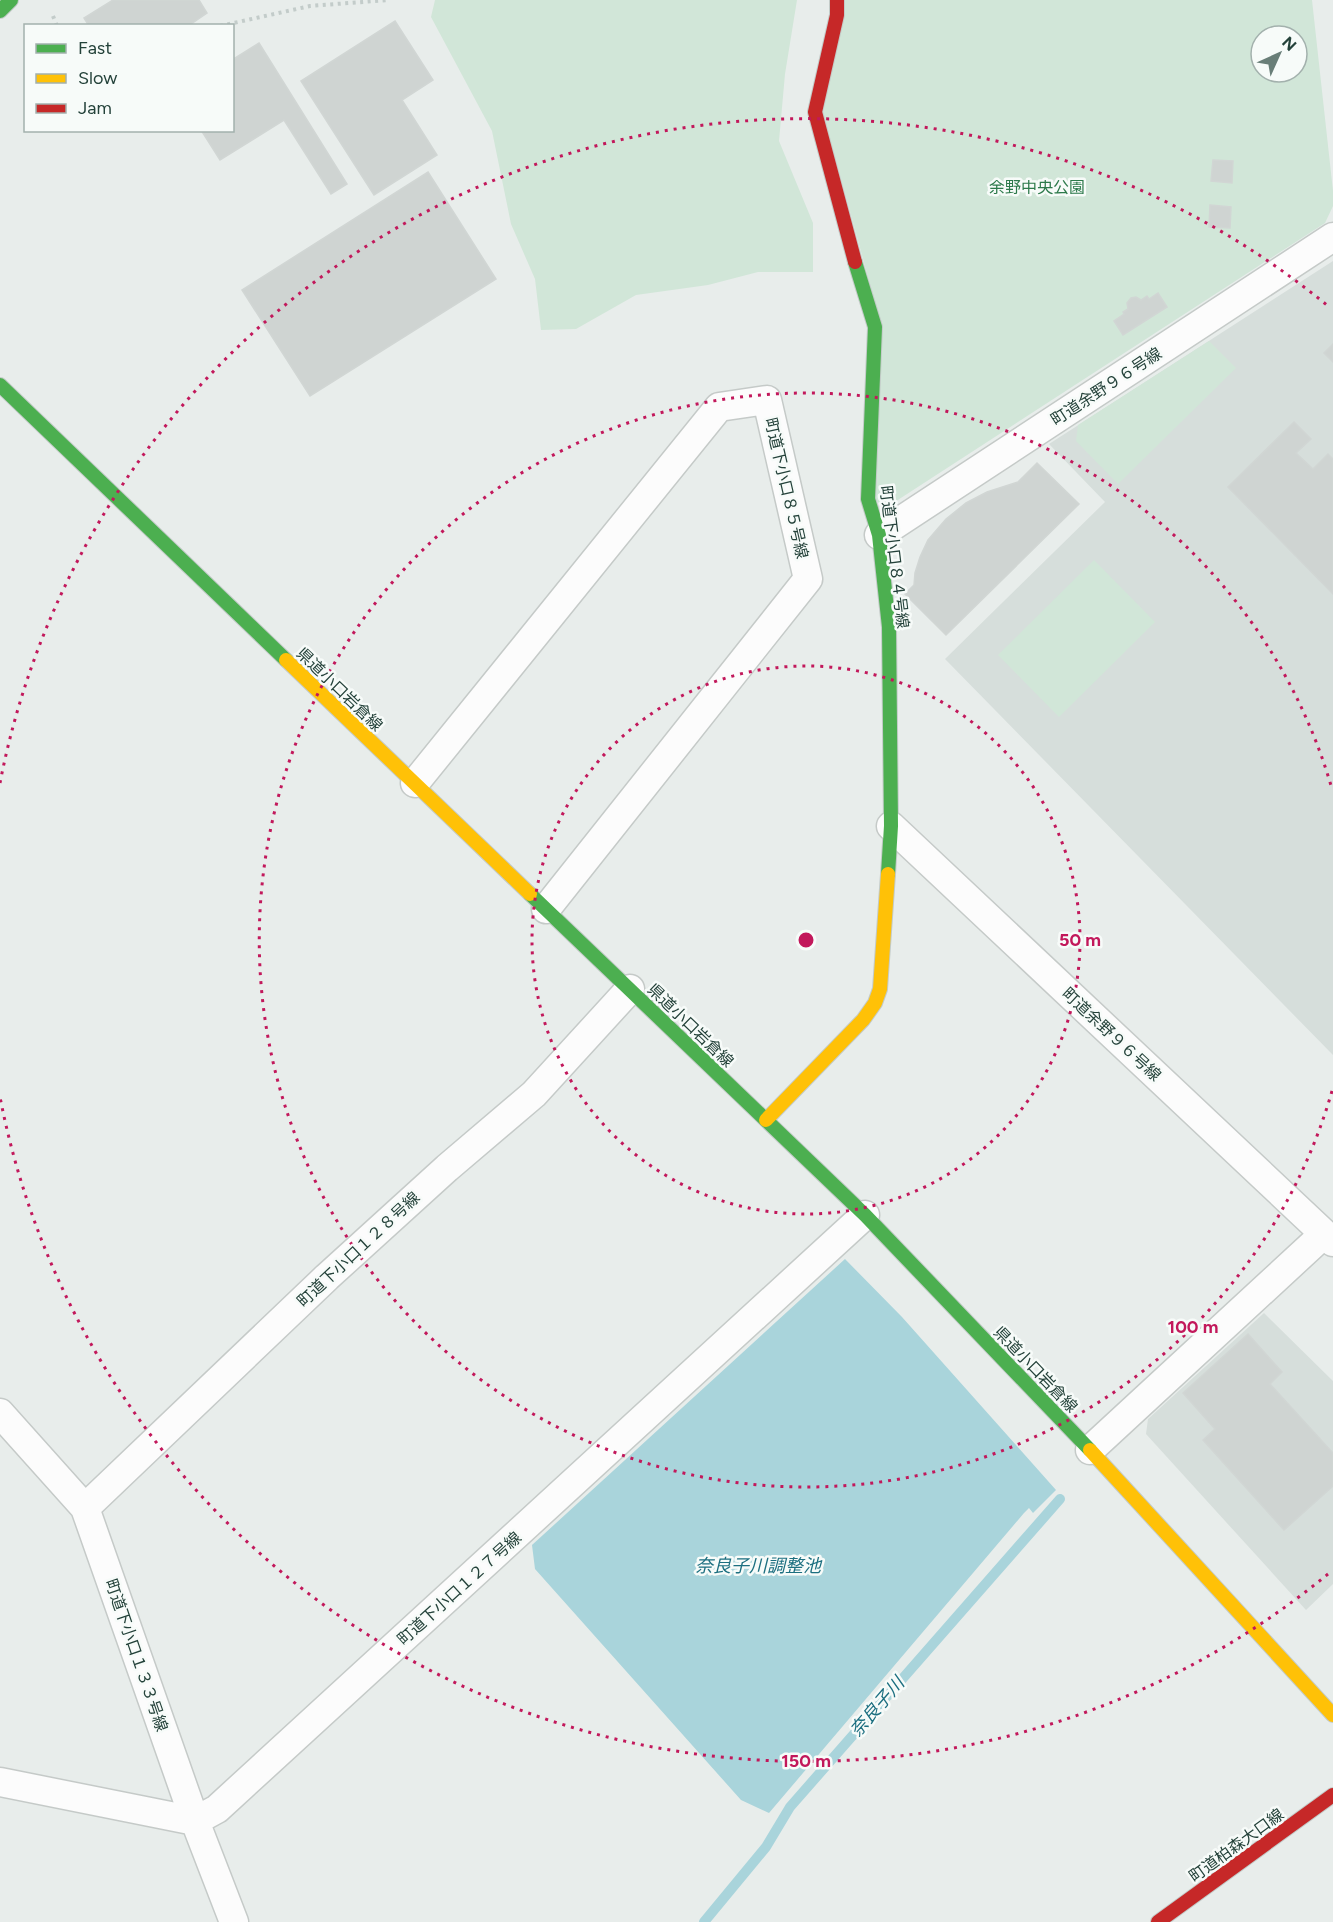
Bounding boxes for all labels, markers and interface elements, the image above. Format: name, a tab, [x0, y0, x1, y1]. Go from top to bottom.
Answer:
legend	[24, 24, 234, 132]
north arrow	[1249, 24, 1309, 84]
text: N	[1278, 33, 1300, 55]
text: Fast	[78, 37, 112, 59]
text: Slow	[78, 67, 117, 89]
text: Jam	[78, 97, 112, 119]
park label: 余野中央公園	[989, 178, 1085, 197]
street label: 町道余野９６号線	[1047, 344, 1165, 429]
street label: 町道下小口８５号線	[761, 416, 812, 560]
street label: 町道下小口８４号線	[876, 484, 913, 630]
street label: 県道小口岩倉線	[293, 644, 387, 735]
text: 50 m	[1059, 929, 1101, 951]
centre of rings	[796, 930, 816, 950]
street label: 県道小口岩倉線	[644, 980, 738, 1071]
street label: 町道余野９６号線	[1058, 984, 1165, 1085]
street label: 町道下小口１２８号線	[293, 1188, 423, 1311]
text: 100 m	[1168, 1316, 1218, 1338]
street label: 県道小口岩倉線	[990, 1322, 1081, 1416]
street label: 町道下小口１２７号線	[394, 1528, 525, 1649]
water label: 奈良子川調整池	[695, 1555, 823, 1577]
street label: 町道下小口１３３号線	[101, 1576, 172, 1734]
water label: 奈良子川	[845, 1671, 910, 1741]
text: 150 m	[781, 1750, 831, 1772]
street label: 町道柏森大口線	[1185, 1805, 1287, 1886]

